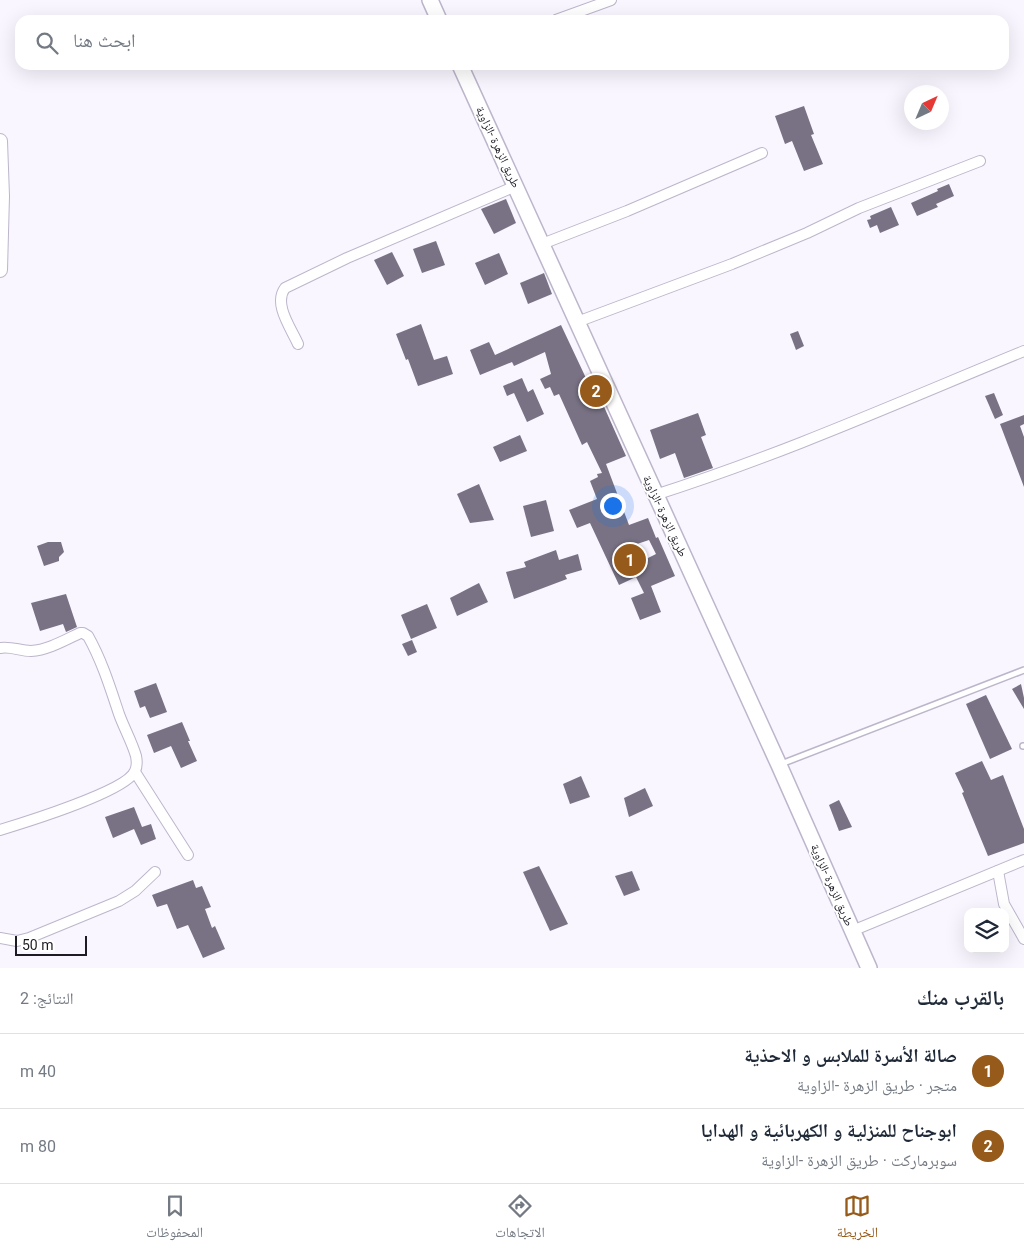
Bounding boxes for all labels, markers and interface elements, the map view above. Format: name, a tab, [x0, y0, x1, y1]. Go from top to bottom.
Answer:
search box	[15, 15, 1009, 70]
icon: search	[33, 29, 61, 57]
text: ابحث هنا	[73, 29, 136, 52]
north arrow	[904, 85, 949, 130]
street label: طريق الزهرة -الزاوية	[473, 104, 523, 190]
pin: 2	[580, 372, 612, 410]
street label: طريق الزهرة -الزاوية	[640, 473, 690, 559]
your location	[600, 493, 626, 519]
pin: 1	[614, 541, 646, 579]
street label: طريق الزهرة -الزاوية	[807, 842, 856, 928]
map controls	[964, 908, 1009, 953]
button: layers	[964, 908, 1009, 953]
scale bar	[15, 933, 88, 956]
text: 50 m	[22, 937, 54, 953]
text: بالقرب منك	[917, 986, 1004, 1010]
text: النتائج: 2	[20, 989, 74, 1008]
text: صالة الأسرة للملابس و الاحذية	[744, 1044, 957, 1067]
text: 40 m	[20, 1062, 56, 1081]
text: 1	[983, 1062, 993, 1081]
text: متجر · طريق الزهرة -الزاوية	[797, 1076, 957, 1095]
text: ابوجناح للمنزلية و الكهربائية و الهدايا	[701, 1119, 957, 1142]
text: 80 m	[20, 1137, 56, 1156]
text: 2	[983, 1137, 993, 1156]
text: سوبرماركت · طريق الزهرة -الزاوية	[761, 1151, 957, 1170]
tab: المحفوظات	[146, 1192, 203, 1246]
tab: الاتجاهات	[495, 1192, 545, 1246]
tab: الخريطة	[837, 1192, 878, 1246]

